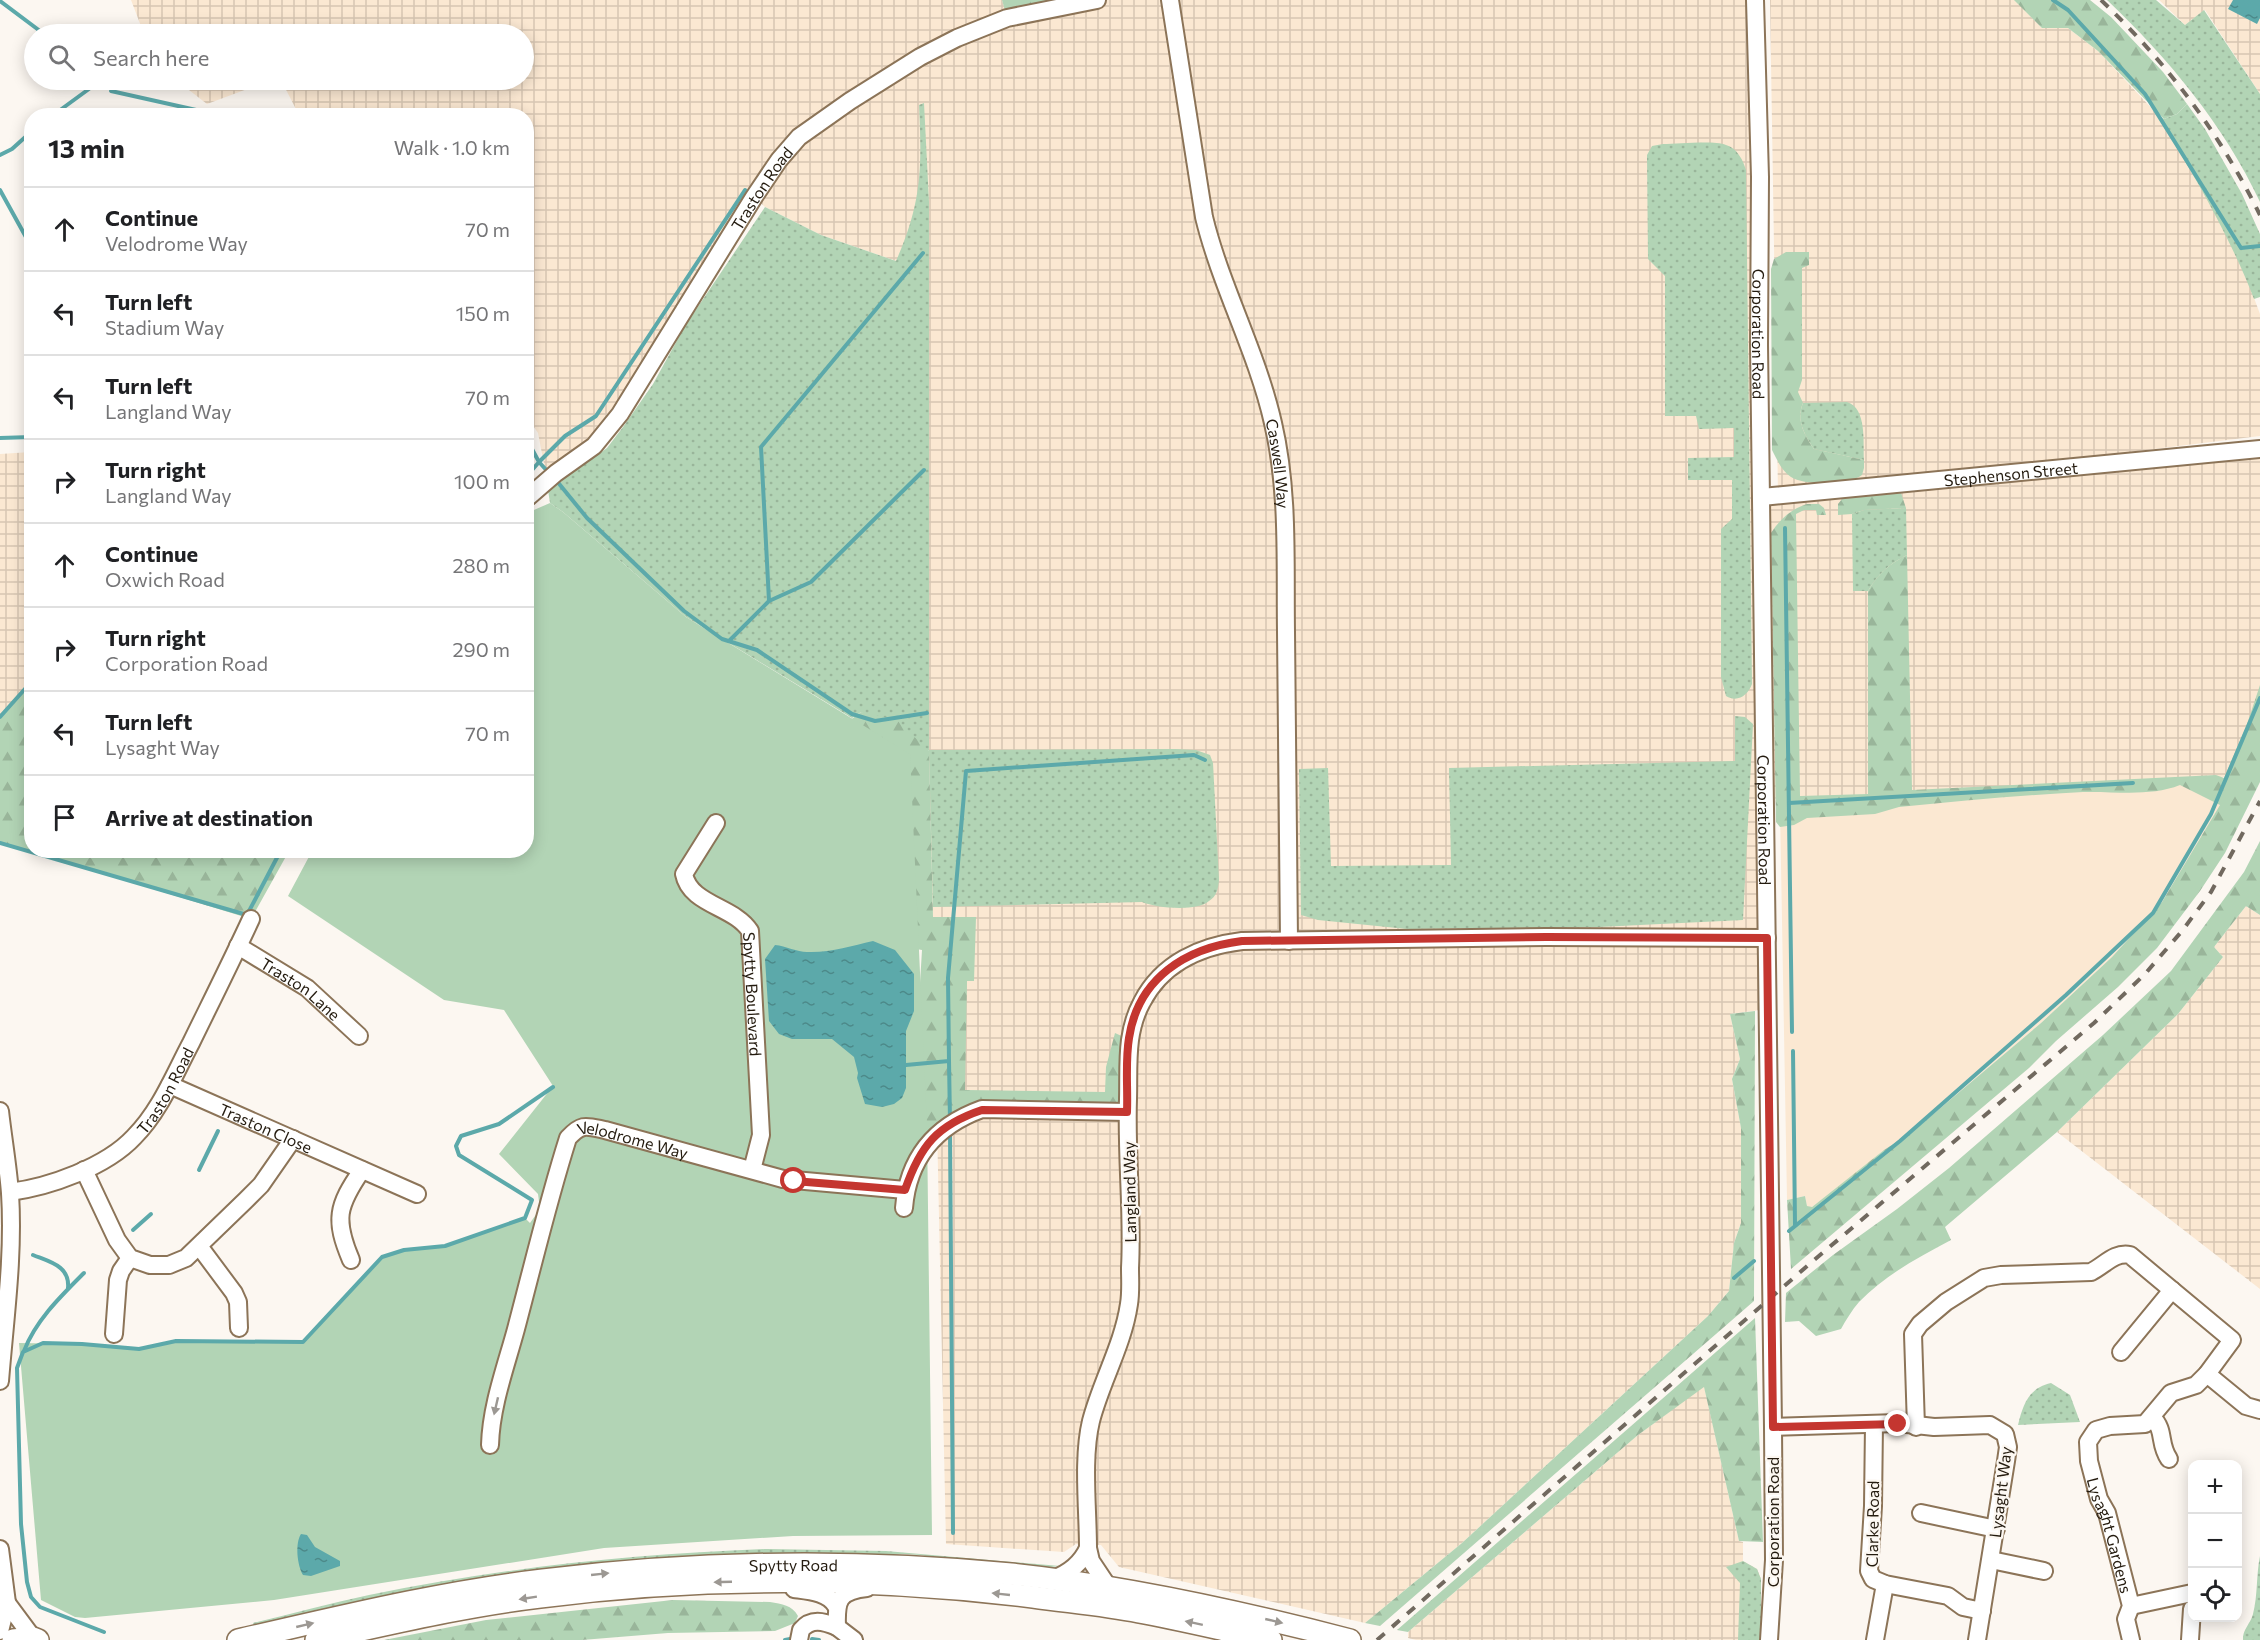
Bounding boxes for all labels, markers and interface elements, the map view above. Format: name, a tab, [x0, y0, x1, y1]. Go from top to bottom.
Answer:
search box	[24, 24, 534, 90]
icon: search	[45, 41, 78, 74]
text: Search here	[93, 44, 209, 71]
text: 13 min	[48, 132, 125, 163]
text: Walk · 1.0 km	[394, 135, 510, 159]
street label: Traston Road	[727, 142, 796, 233]
text: Continue	[105, 204, 198, 231]
icon: ahead	[48, 213, 81, 246]
text: 70 m	[465, 217, 510, 241]
text: Velodrome Way	[105, 231, 248, 255]
street label: Corporation Road	[1749, 269, 1769, 399]
text: Turn left	[105, 288, 192, 315]
icon: left	[48, 297, 81, 330]
text: 150 m	[456, 301, 510, 325]
text: Stadium Way	[105, 315, 224, 339]
text: Turn left	[105, 372, 192, 399]
icon: left	[48, 381, 81, 414]
text: 70 m	[465, 385, 510, 409]
text: Langland Way	[105, 399, 232, 423]
street label: Caswell Way	[1263, 417, 1294, 509]
text: Turn right	[105, 456, 206, 483]
street label: Stephenson Street	[1943, 457, 2079, 489]
icon: right	[48, 465, 81, 498]
text: 100 m	[454, 469, 510, 493]
text: Langland Way	[105, 483, 232, 507]
text: Continue	[105, 540, 198, 567]
icon: ahead	[48, 549, 81, 582]
text: 280 m	[452, 553, 510, 577]
text: Oxwich Road	[105, 567, 225, 591]
text: Turn right	[105, 624, 206, 651]
icon: right	[48, 633, 81, 666]
text: 290 m	[452, 637, 510, 661]
text: Corporation Road	[105, 651, 268, 675]
text: Turn left	[105, 708, 192, 735]
icon: left	[48, 717, 81, 750]
text: 70 m	[465, 721, 510, 745]
text: Lysaght Way	[105, 735, 220, 759]
street label: Corporation Road	[1755, 755, 1775, 885]
icon: arrive	[48, 801, 81, 834]
text: Arrive at destination	[105, 804, 313, 831]
street label: Spytty Boulevard	[741, 931, 766, 1057]
street label: Traston Lane	[258, 953, 345, 1024]
street label: Traston Road	[132, 1044, 197, 1137]
street label: Traston Close	[217, 1099, 315, 1156]
street label: Velodrome Way	[574, 1117, 690, 1162]
street label: Langland Way	[1119, 1141, 1139, 1243]
route start	[780, 1167, 806, 1193]
one-way arrow	[491, 1396, 501, 1415]
route end	[1884, 1410, 1910, 1436]
street label: Lysaght Way	[1985, 1445, 2015, 1539]
street label: Corporation Road	[1763, 1457, 1782, 1587]
map controls	[2188, 1460, 2242, 1622]
button: +	[2188, 1460, 2242, 1514]
street label: Lysaght Gardens	[2084, 1475, 2137, 1595]
street label: Clarke Road	[1862, 1480, 1882, 1568]
button: −	[2188, 1514, 2242, 1568]
street label: Spytty Road	[749, 1555, 838, 1574]
button: locate	[2188, 1568, 2242, 1622]
one-way arrow	[590, 1569, 609, 1579]
one-way arrow	[713, 1578, 732, 1587]
one-way arrow	[992, 1589, 1011, 1599]
one-way arrow	[519, 1594, 538, 1603]
one-way arrow	[1265, 1617, 1283, 1627]
one-way arrow	[1184, 1618, 1203, 1628]
one-way arrow	[295, 1619, 314, 1629]

